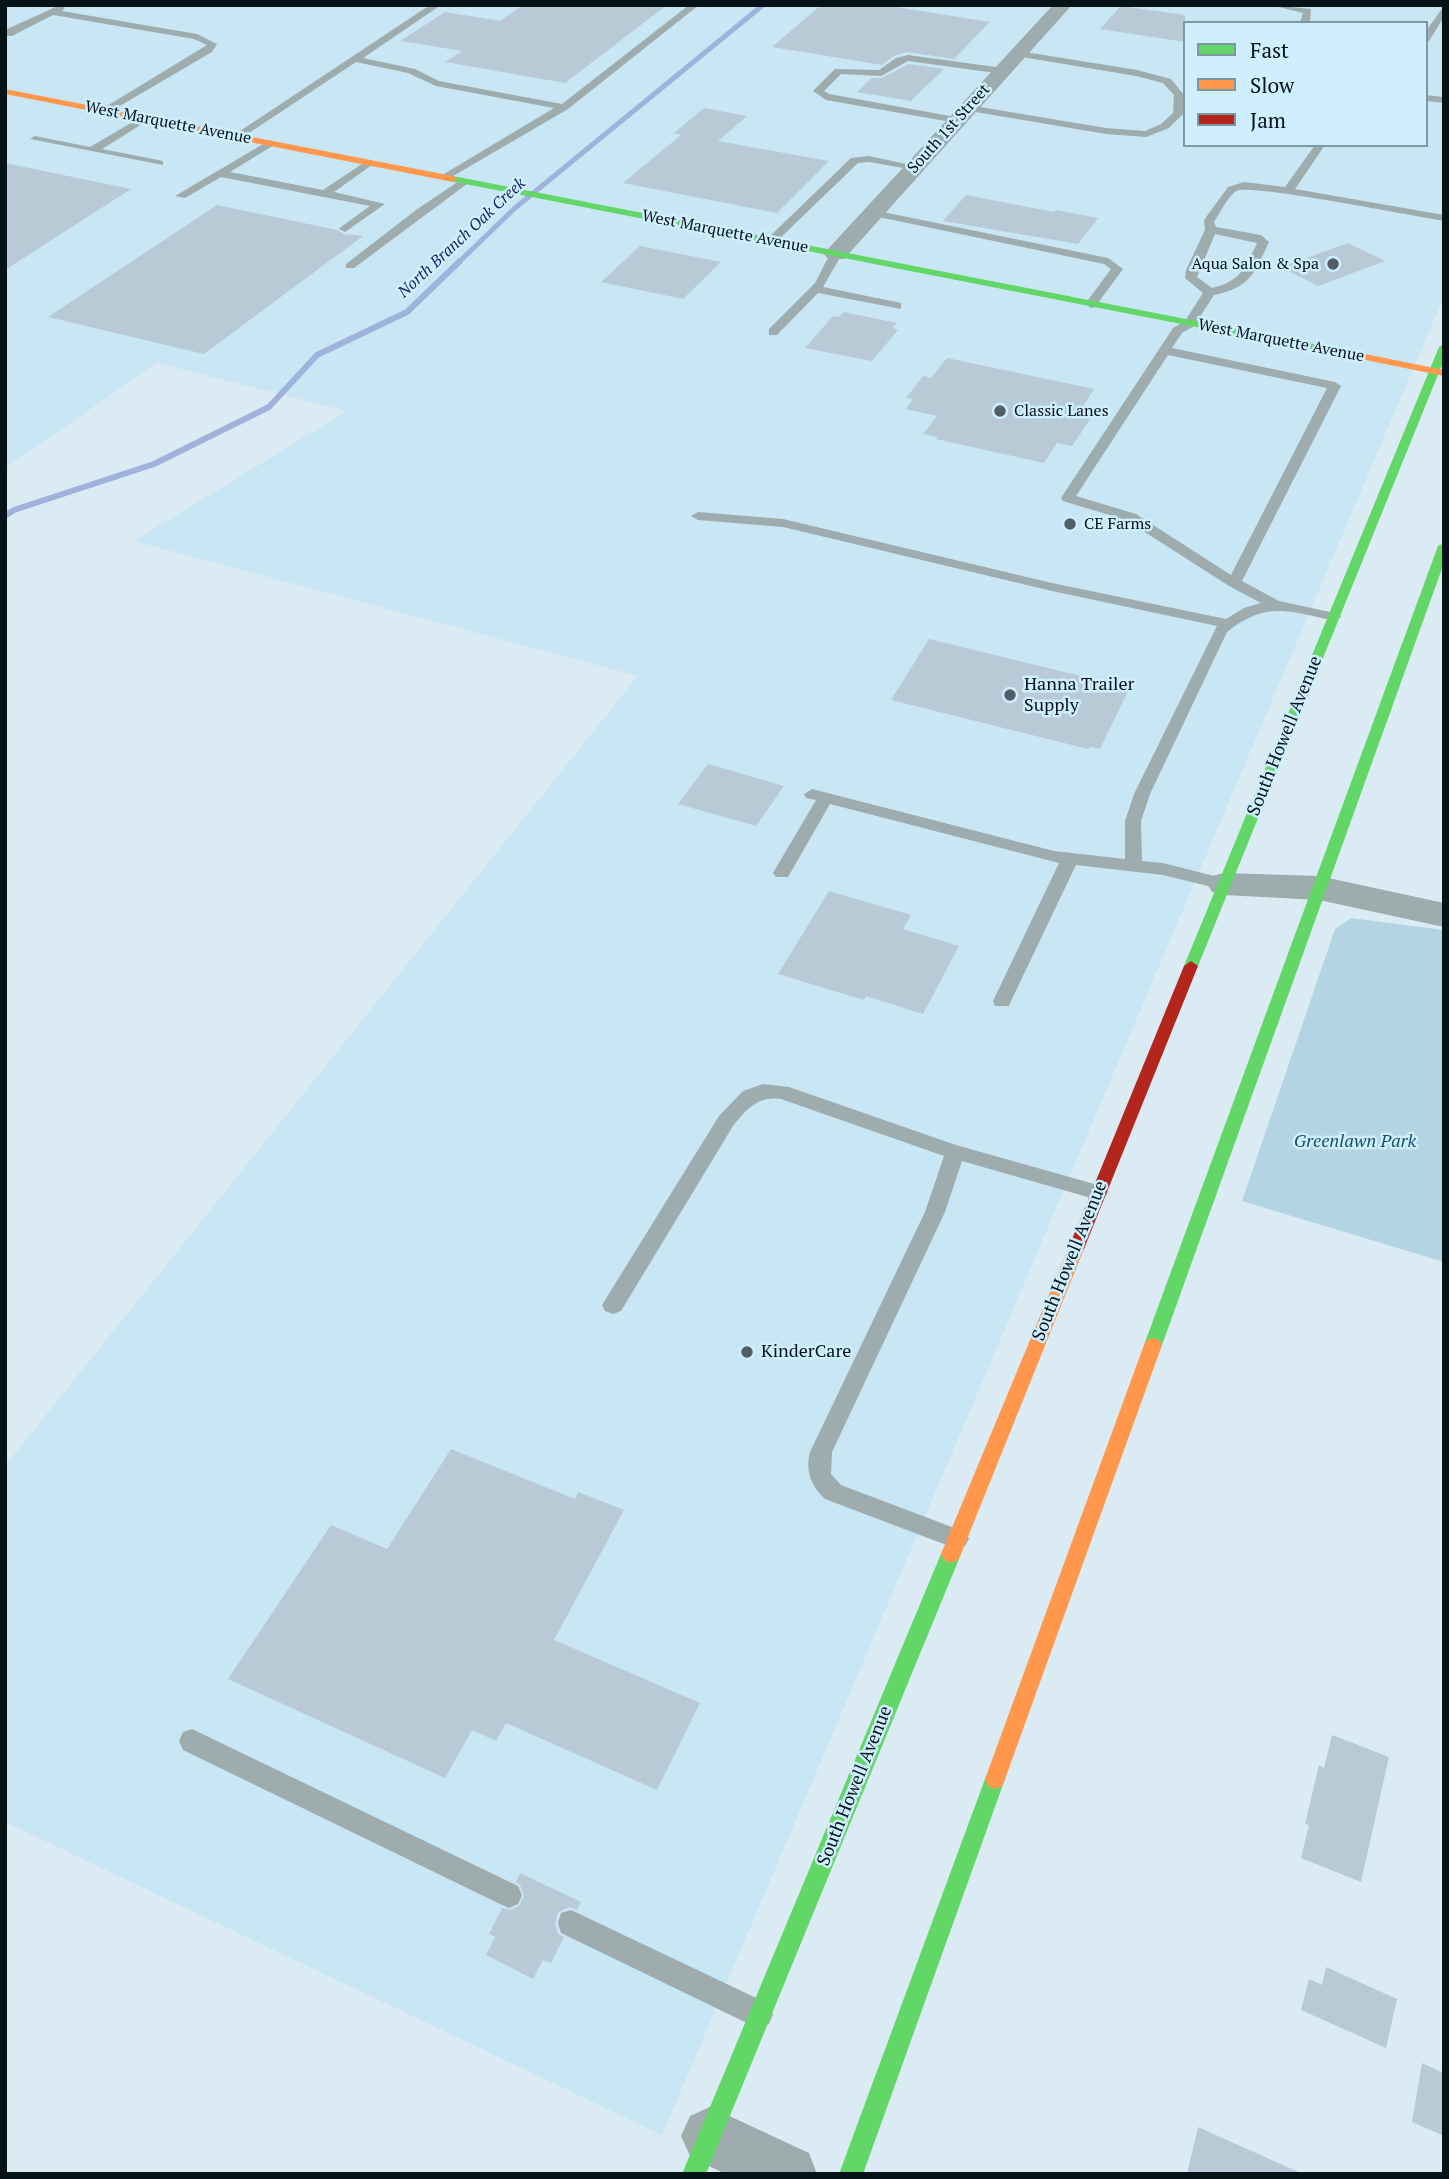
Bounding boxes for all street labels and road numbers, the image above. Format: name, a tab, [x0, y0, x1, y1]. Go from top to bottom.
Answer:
street label: South 1st Street	[904, 80, 994, 178]
street label: West Marquette Avenue	[83, 97, 253, 149]
street label: West Marquette Avenue	[640, 206, 810, 258]
street label: West Marquette Avenue	[1196, 315, 1366, 367]
street label: South Howell Avenue	[1243, 653, 1327, 819]
street label: South Howell Avenue	[1028, 1178, 1112, 1344]
street label: South Howell Avenue	[813, 1703, 897, 1869]

